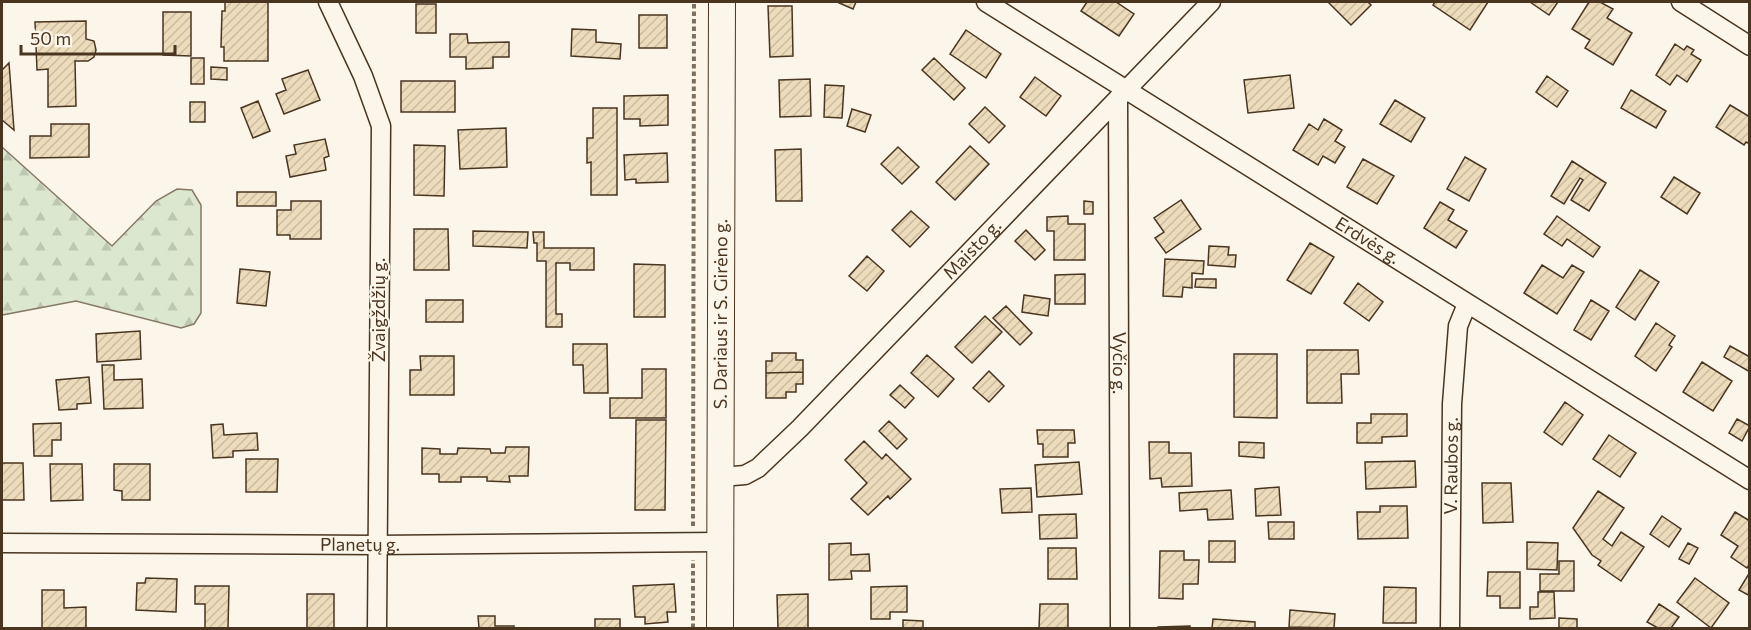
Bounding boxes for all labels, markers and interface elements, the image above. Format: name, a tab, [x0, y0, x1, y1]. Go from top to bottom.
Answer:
scale bar	[21, 18, 176, 56]
text: 50 m	[30, 27, 71, 49]
street label: Erdvės g.	[1332, 211, 1404, 268]
street label: Maisto g.	[938, 214, 1005, 283]
street label: S. Dariaus ir S. Girėno g.	[709, 219, 731, 409]
street label: Žvaigždžių g.	[367, 258, 389, 362]
street label: Vyčio g.	[1109, 332, 1131, 394]
street label: V. Raubos g.	[1439, 417, 1462, 515]
street label: Planetų g.	[320, 533, 400, 555]

